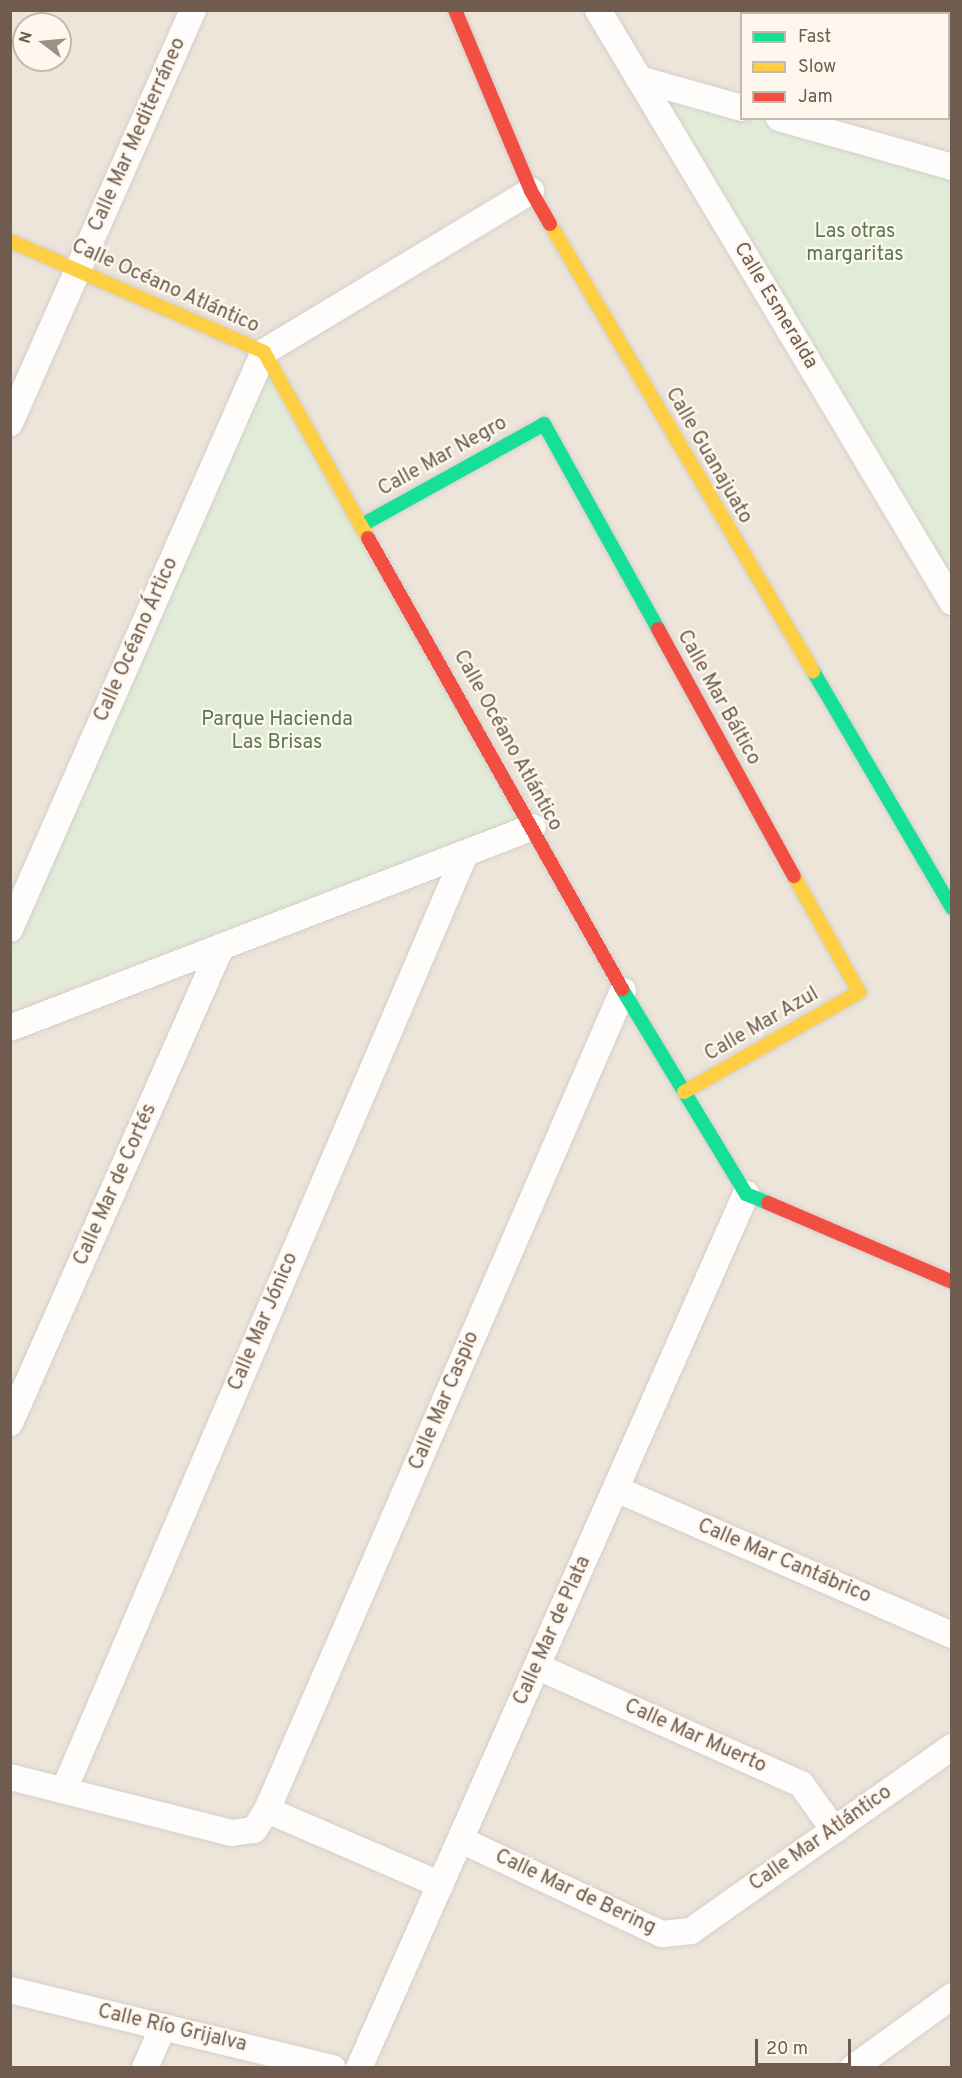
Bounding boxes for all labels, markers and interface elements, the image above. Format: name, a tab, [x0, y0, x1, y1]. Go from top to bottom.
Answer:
north arrow	[12, 12, 72, 72]
legend	[740, 12, 950, 120]
text: Fast	[798, 26, 831, 49]
text: N	[15, 29, 38, 46]
street label: Calle Mar Mediterráneo	[84, 34, 192, 236]
text: Slow	[798, 56, 836, 79]
text: Jam	[798, 86, 833, 109]
park label: Las otras margaritas	[806, 221, 904, 268]
street label: Calle Océano Atlántico	[67, 235, 263, 339]
street label: Calle Esmeralda	[728, 238, 822, 374]
street label: Calle Guanajuato	[659, 384, 757, 528]
street label: Calle Mar Negro	[375, 412, 511, 502]
street label: Calle Océano Ártico	[90, 554, 184, 726]
street label: Calle Mar Báltico	[671, 626, 765, 770]
street label: Calle Océano Atlántico	[447, 646, 567, 836]
park label: Parque Hacienda Las Brisas	[201, 708, 353, 755]
street label: Calle Mar Azul	[700, 983, 824, 1067]
street label: Calle Mar de Cortés	[70, 1100, 162, 1270]
street label: Calle Mar Jónico	[224, 1249, 304, 1395]
street label: Calle Mar Caspio	[405, 1328, 485, 1474]
street label: Calle Mar Cantábrico	[694, 1515, 874, 1609]
street label: Calle Mar de Plata	[509, 1553, 597, 1709]
street label: Calle Mar Muerto	[620, 1695, 770, 1779]
street label: Calle Mar Atlántico	[745, 1781, 897, 1897]
street label: Calle Mar de Bering	[491, 1845, 659, 1941]
street label: Calle Río Grijalva	[95, 2000, 249, 2058]
scale bar	[758, 2027, 854, 2065]
text: 20 m	[766, 2038, 808, 2061]

